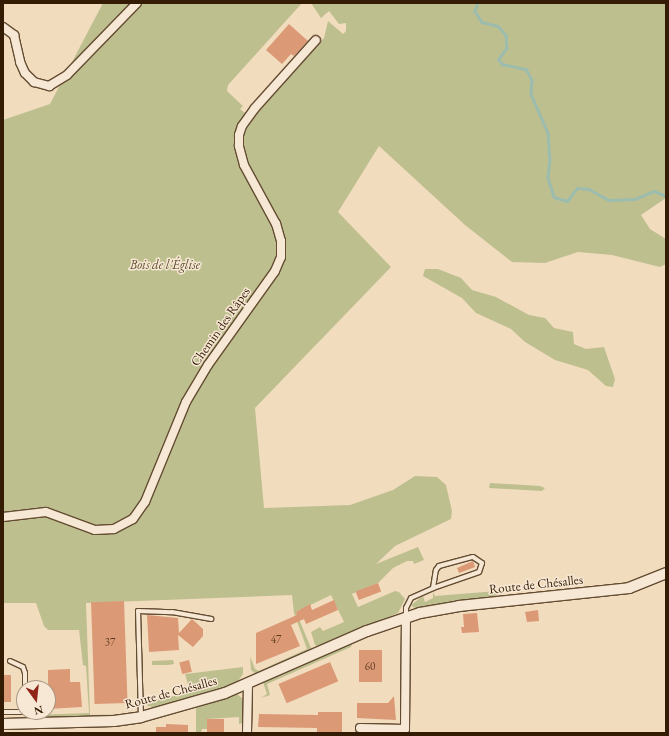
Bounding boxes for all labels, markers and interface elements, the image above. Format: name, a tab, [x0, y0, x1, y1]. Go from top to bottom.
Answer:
park label: Bois de l'Église	[130, 257, 200, 273]
street label: Chemin des Râpes	[188, 285, 254, 369]
street label: Route de Chésalles	[488, 572, 584, 598]
house number: 47	[271, 632, 281, 646]
house number: 37	[105, 635, 115, 649]
house number: 60	[365, 659, 375, 673]
street label: Route de Chésalles	[123, 673, 219, 713]
north arrow	[16, 680, 56, 720]
text: N	[33, 703, 45, 719]

